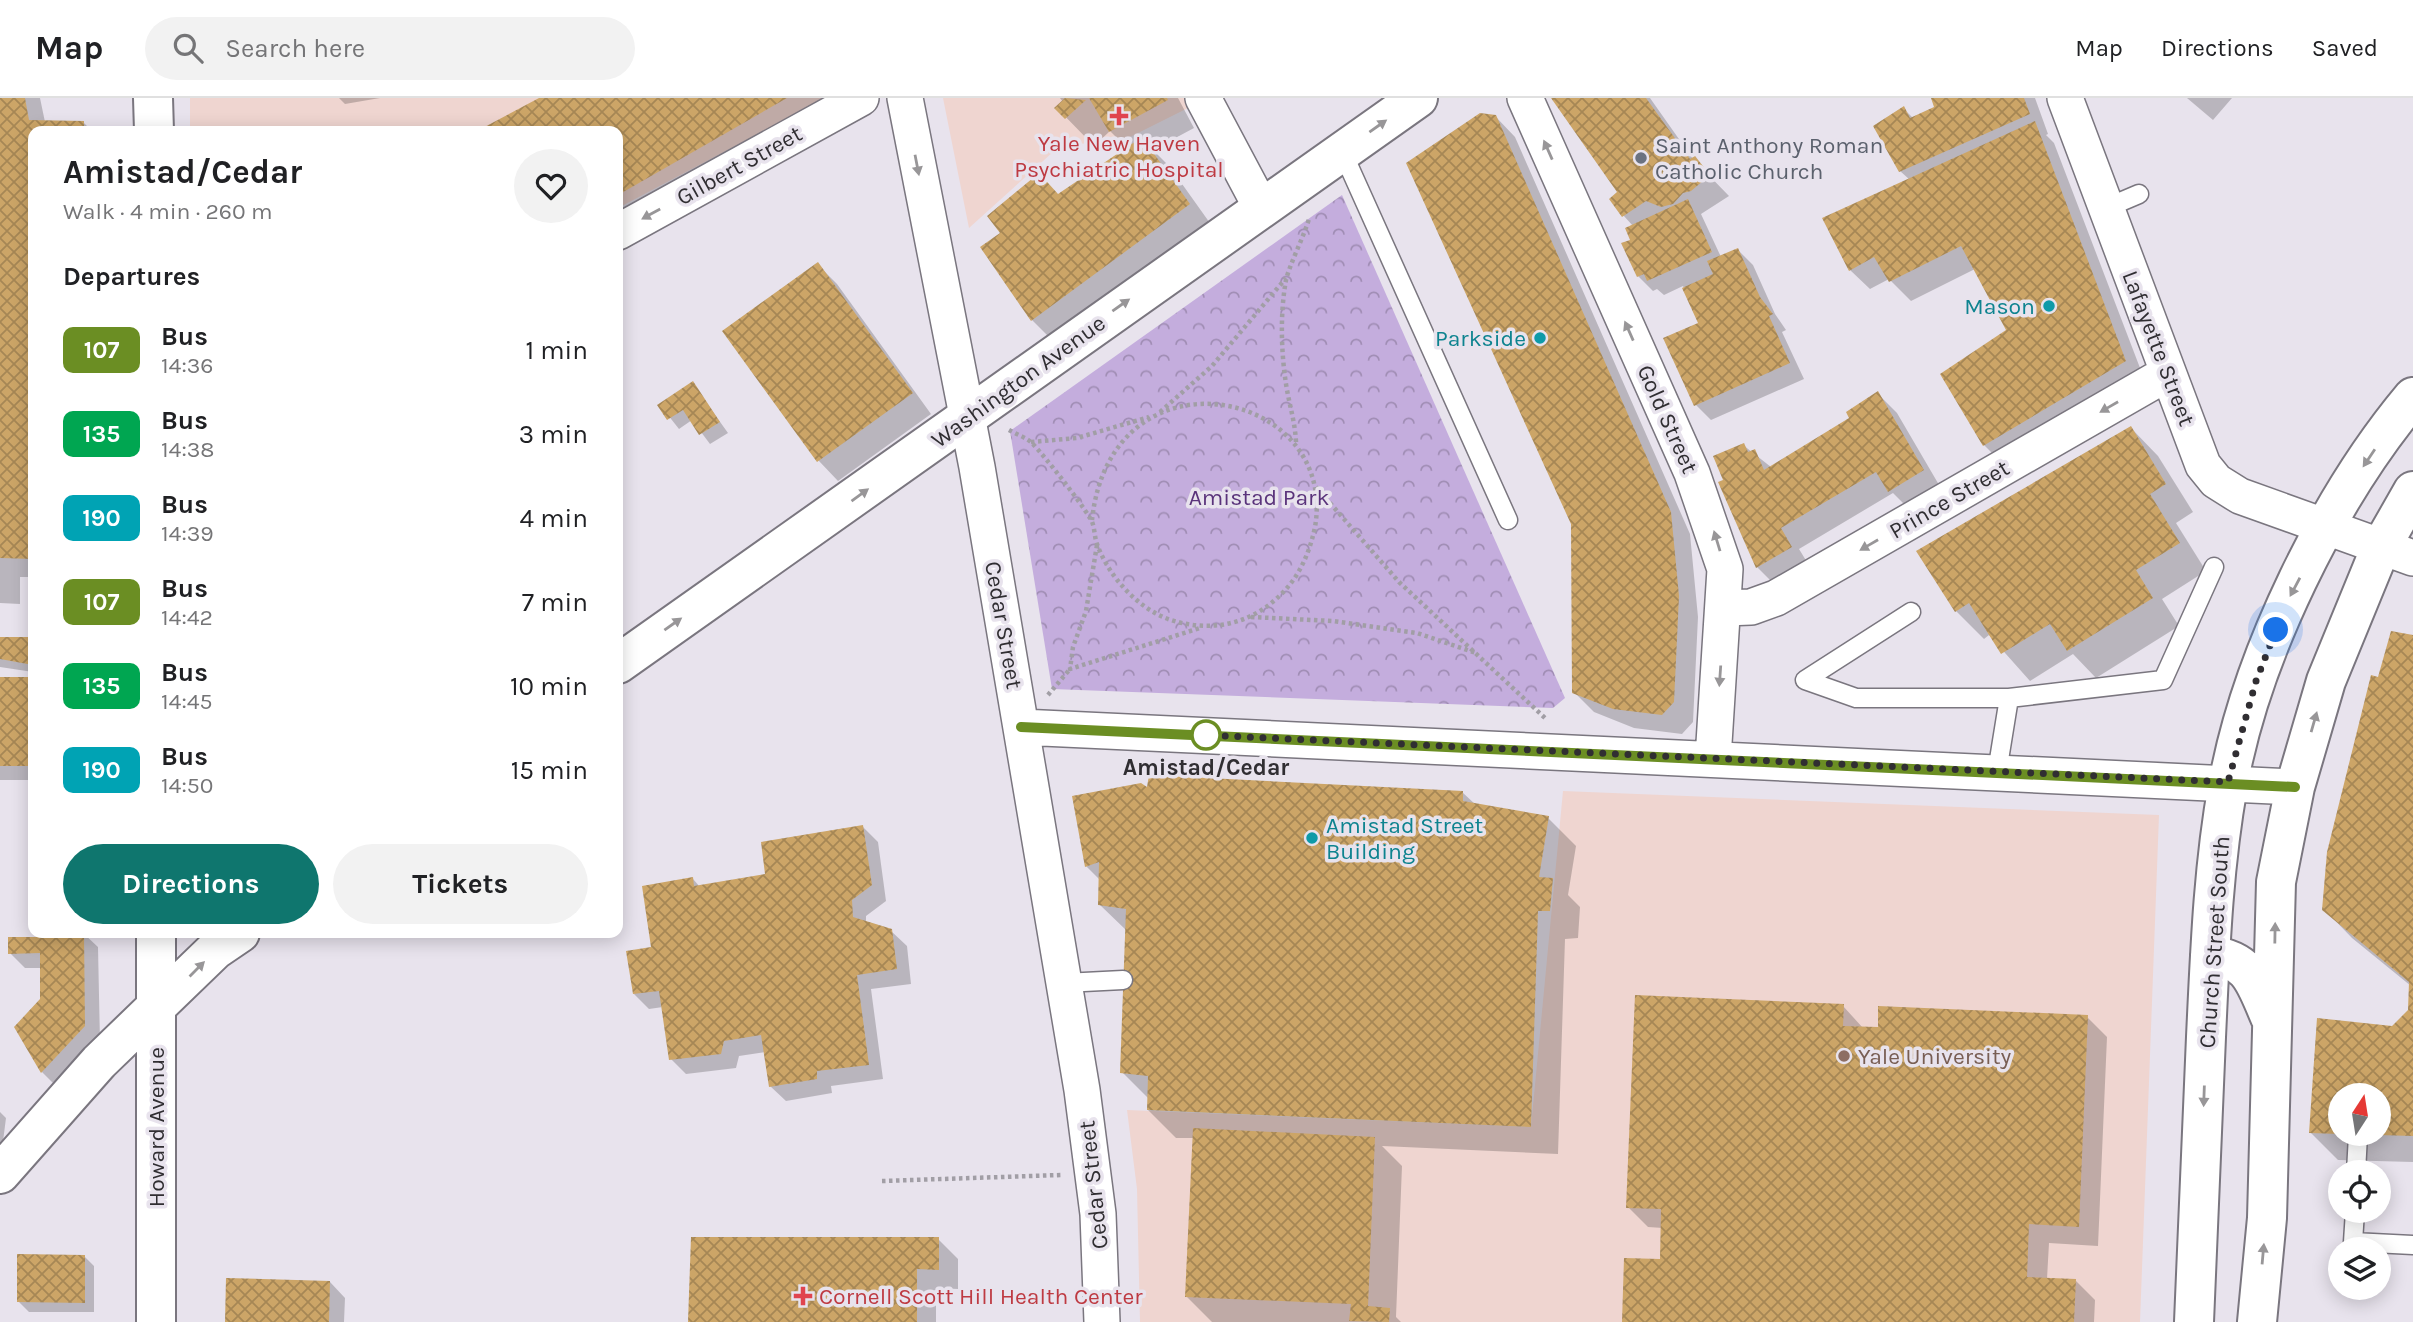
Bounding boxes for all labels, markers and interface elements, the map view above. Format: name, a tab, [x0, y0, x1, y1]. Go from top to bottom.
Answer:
search box	[145, 17, 635, 80]
text: Map	[35, 29, 103, 67]
icon: search	[169, 29, 207, 67]
text: Search here	[225, 33, 365, 64]
text: Map	[2075, 34, 2123, 62]
text: Directions	[2161, 34, 2274, 62]
text: Saved	[2312, 34, 2378, 62]
marker: Yale New Haven Psychiatric Hospital	[1109, 106, 1129, 126]
one-way arrow	[1369, 119, 1387, 133]
street label: Gilbert Street	[672, 120, 807, 211]
place label: Yale New Haven Psychiatric Hospital	[1014, 130, 1224, 183]
place label: Saint Anthony Roman Catholic Church	[1655, 132, 1883, 185]
one-way arrow	[1542, 140, 1554, 160]
button: heart	[514, 149, 588, 223]
marker: Saint Anthony Roman Catholic Church	[1633, 150, 1649, 166]
text: Amistad/Cedar	[63, 153, 302, 191]
one-way arrow	[912, 154, 923, 176]
text: Walk · 4 min · 260 m	[63, 198, 273, 225]
one-way arrow	[641, 208, 661, 220]
text: Departures	[63, 261, 200, 292]
street label: Lafayette Street	[2117, 267, 2201, 430]
place label: Mason	[1964, 293, 2035, 320]
one-way arrow	[1112, 298, 1130, 312]
marker: Mason	[2041, 298, 2057, 314]
street label: Washington Avenue	[926, 309, 1111, 454]
text: Bus	[161, 321, 208, 352]
one-way arrow	[1623, 321, 1635, 341]
place label: Parkside	[1435, 325, 1526, 352]
marker: Parkside	[1532, 330, 1548, 346]
text: 1 min	[525, 335, 588, 366]
text: 107	[84, 336, 119, 364]
text: 14:36	[161, 352, 214, 379]
street label: Gold Street	[1632, 361, 1704, 478]
one-way arrow	[2099, 401, 2118, 414]
text: Bus	[161, 405, 208, 436]
text: 3 min	[519, 419, 588, 450]
text: 135	[83, 420, 120, 448]
text: 14:38	[161, 436, 214, 463]
one-way arrow	[2362, 448, 2375, 468]
street label: Prince Street	[1884, 454, 2014, 545]
park label: Amistad Park	[1189, 484, 1329, 511]
one-way arrow	[851, 488, 869, 502]
text: Bus	[161, 489, 208, 520]
text: 4 min	[520, 503, 588, 534]
text: 190	[82, 504, 121, 532]
text: 14:39	[161, 520, 214, 547]
one-way arrow	[1711, 530, 1721, 551]
one-way arrow	[1859, 539, 1878, 551]
street label: Cedar Street	[979, 559, 1028, 691]
text: Bus	[161, 573, 208, 604]
one-way arrow	[2289, 578, 2301, 597]
text: 7 min	[522, 587, 588, 618]
text: 107	[84, 588, 119, 616]
text: 14:42	[161, 604, 213, 631]
your location	[2258, 612, 2293, 647]
one-way arrow	[664, 618, 682, 632]
text: Bus	[161, 657, 208, 688]
one-way arrow	[1714, 665, 1725, 687]
text: 10 min	[510, 671, 588, 702]
text: 135	[83, 672, 120, 700]
text: 14:45	[161, 688, 213, 715]
one-way arrow	[2309, 710, 2320, 732]
marker: Amistad/Cedar	[1191, 720, 1221, 750]
text: Bus	[161, 741, 208, 772]
place label: Amistad/Cedar	[1123, 754, 1289, 781]
text: 15 min	[511, 755, 588, 786]
text: 190	[82, 756, 121, 784]
text: 14:50	[161, 772, 213, 799]
place label: Amistad Street Building	[1326, 812, 1484, 865]
marker: Amistad Street Building	[1304, 830, 1320, 846]
street label: Church Street South	[2194, 835, 2235, 1049]
button: Directions	[63, 844, 319, 924]
button: Tickets	[333, 844, 588, 924]
one-way arrow	[2269, 922, 2281, 944]
one-way arrow	[188, 960, 205, 977]
place label: Yale University	[1858, 1043, 2012, 1070]
street label: Howard Avenue	[143, 1047, 170, 1207]
marker: Yale University	[1836, 1048, 1852, 1064]
north arrow	[2328, 1083, 2390, 1146]
map controls	[2328, 1083, 2391, 1300]
one-way arrow	[2198, 1085, 2209, 1107]
street label: Cedar Street	[1073, 1119, 1114, 1251]
button: locate	[2328, 1160, 2391, 1223]
button: layers	[2328, 1237, 2391, 1300]
one-way arrow	[2258, 1243, 2269, 1265]
place label: Cornell Scott Hill Health Center	[819, 1283, 1143, 1310]
marker: Cornell Scott Hill Health Center	[793, 1286, 813, 1306]

